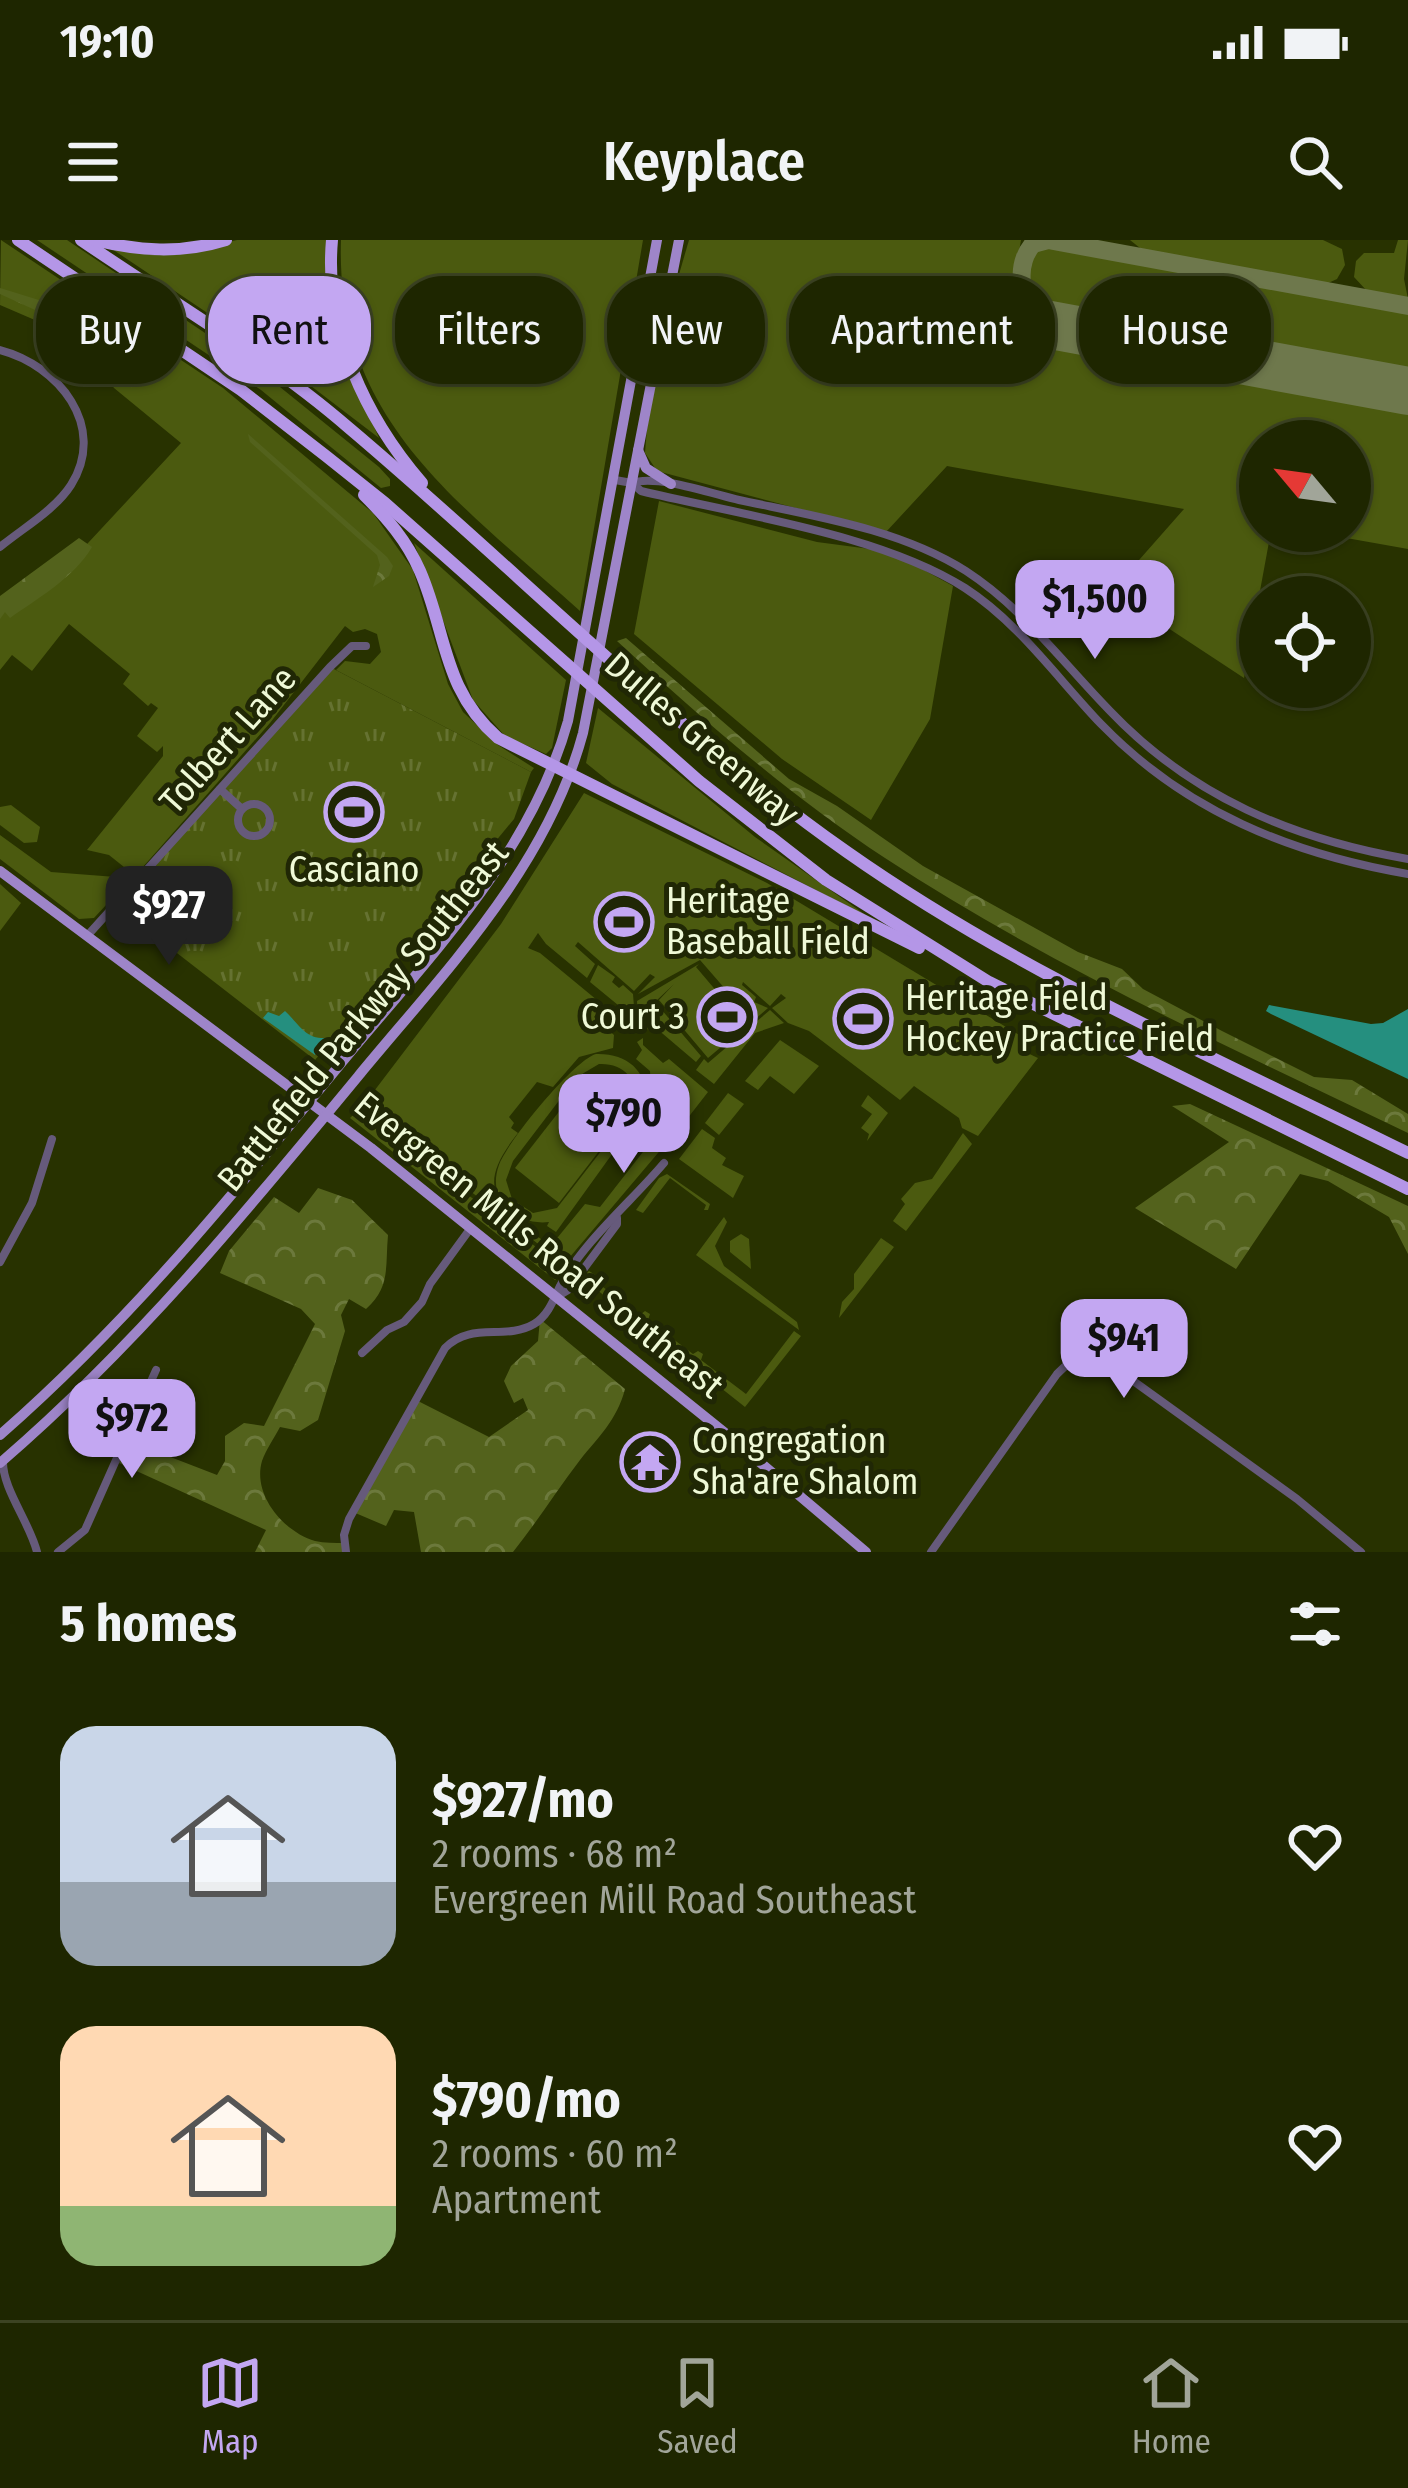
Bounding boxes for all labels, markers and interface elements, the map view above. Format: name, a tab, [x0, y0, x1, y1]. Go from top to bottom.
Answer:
text: 19:10	[60, 15, 155, 69]
icon: menu	[60, 129, 126, 195]
icon: search	[1282, 129, 1348, 195]
text: Keyplace	[603, 130, 805, 194]
chip: Buy	[36, 276, 184, 384]
chip: Rent	[208, 276, 371, 384]
chip: Filters	[395, 276, 583, 384]
chip: New	[607, 276, 765, 384]
chip: Apartment	[789, 276, 1055, 384]
chip: House	[1079, 276, 1271, 384]
north arrow	[1239, 420, 1371, 552]
map controls	[1239, 420, 1371, 708]
pin: $1,500	[997, 560, 1193, 662]
text: $1,500	[1042, 576, 1148, 622]
button: locate	[1239, 576, 1371, 708]
street label: Dulles Greenway	[596, 643, 808, 835]
street label: Tolbert Lane	[150, 657, 306, 823]
sports icon: Casciano	[323, 781, 385, 843]
street label: Battlefield Parkway Southeast	[208, 832, 518, 1200]
place label: Casciano	[289, 848, 419, 892]
pin: $927	[98, 866, 240, 968]
place label: Heritage Baseball Field	[666, 879, 870, 964]
text: $927	[133, 882, 205, 928]
sports icon: Heritage Baseball Field	[593, 891, 655, 953]
place label: Heritage Field Hockey Practice Field	[905, 976, 1214, 1061]
sports icon: Court 3	[696, 986, 758, 1048]
sports icon: Heritage Field Hockey Practice Field	[832, 988, 894, 1050]
place label: Court 3	[581, 995, 685, 1039]
pin: $790	[553, 1074, 695, 1176]
street label: Evergreen Mills Road Southeast	[346, 1082, 733, 1408]
text: $790	[586, 1090, 662, 1136]
pin: $941	[1053, 1299, 1195, 1401]
text: $941	[1088, 1315, 1160, 1361]
pin: $972	[61, 1379, 203, 1481]
text: $972	[95, 1395, 169, 1441]
place label: Congregation Sha'are Shalom	[692, 1419, 918, 1504]
temple icon: Congregation Sha'are Shalom	[619, 1431, 681, 1493]
icon: filters	[1282, 1591, 1348, 1657]
text: 5 homes	[60, 1593, 237, 1655]
text: $927/mo	[432, 1769, 614, 1831]
icon: home	[156, 1774, 300, 1918]
icon: heart	[1282, 1813, 1348, 1879]
text: 2 rooms · 68 m²	[432, 1831, 677, 1877]
text: Evergreen Mill Road Southeast	[432, 1877, 916, 1923]
text: $790/mo	[432, 2069, 621, 2131]
icon: home	[156, 2074, 300, 2218]
icon: heart	[1282, 2113, 1348, 2179]
text: 2 rooms · 60 m²	[432, 2131, 678, 2177]
text: Apartment	[432, 2177, 601, 2223]
tab: Map	[197, 2350, 263, 2462]
tab: Saved	[657, 2350, 738, 2462]
tab: Home	[1132, 2350, 1211, 2462]

